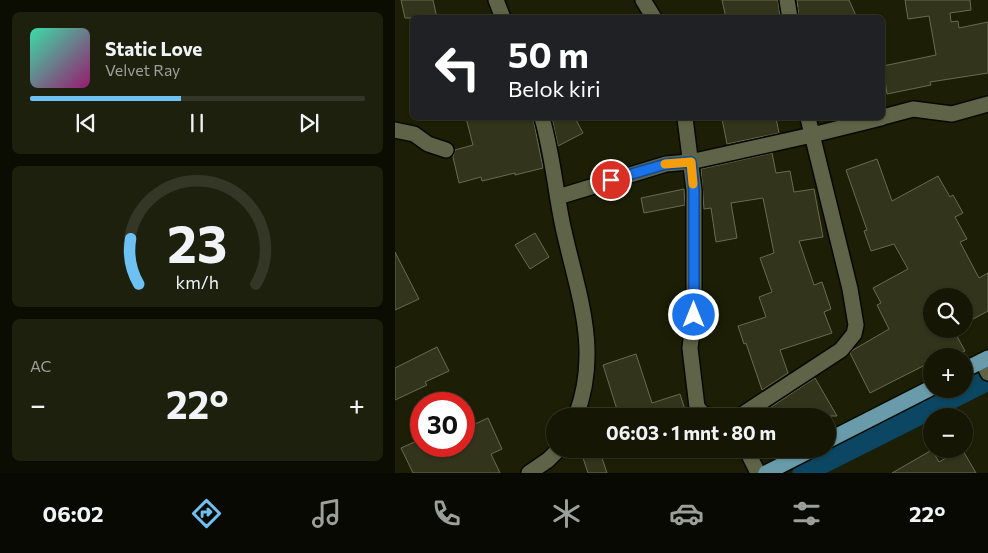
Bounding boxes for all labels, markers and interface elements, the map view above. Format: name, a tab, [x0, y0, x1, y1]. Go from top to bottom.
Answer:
text: 50 m	[508, 32, 589, 75]
icon: left	[425, 35, 490, 100]
text: Static Love	[105, 37, 202, 60]
text: Velvet Ray	[105, 60, 180, 79]
text: Belok kiri	[508, 75, 601, 102]
icon: previous	[72, 109, 100, 137]
icon: pause	[183, 109, 211, 137]
icon: next	[295, 109, 323, 137]
pin	[590, 159, 632, 201]
icon: arrive	[597, 166, 625, 194]
text: 23	[168, 210, 227, 274]
text: km/h	[176, 271, 219, 293]
position arrow	[667, 288, 719, 340]
map controls	[923, 288, 973, 458]
button: search	[923, 288, 973, 338]
button: +	[923, 348, 973, 398]
text: AC	[30, 356, 52, 375]
text: 22°	[166, 380, 229, 427]
text: −	[30, 387, 46, 421]
text: +	[349, 387, 365, 421]
speed limit sign: 30	[410, 392, 475, 457]
button: −	[923, 408, 973, 458]
text: 06:03 · 1 mnt · 80 m	[606, 421, 776, 444]
icon: directions	[189, 496, 224, 531]
icon: music	[309, 496, 344, 531]
icon: phone	[429, 496, 464, 531]
icon: climate	[549, 496, 584, 531]
icon: car	[669, 496, 704, 531]
icon: filters	[789, 496, 824, 531]
text: 06:02	[43, 500, 104, 527]
text: 22°	[909, 500, 945, 527]

